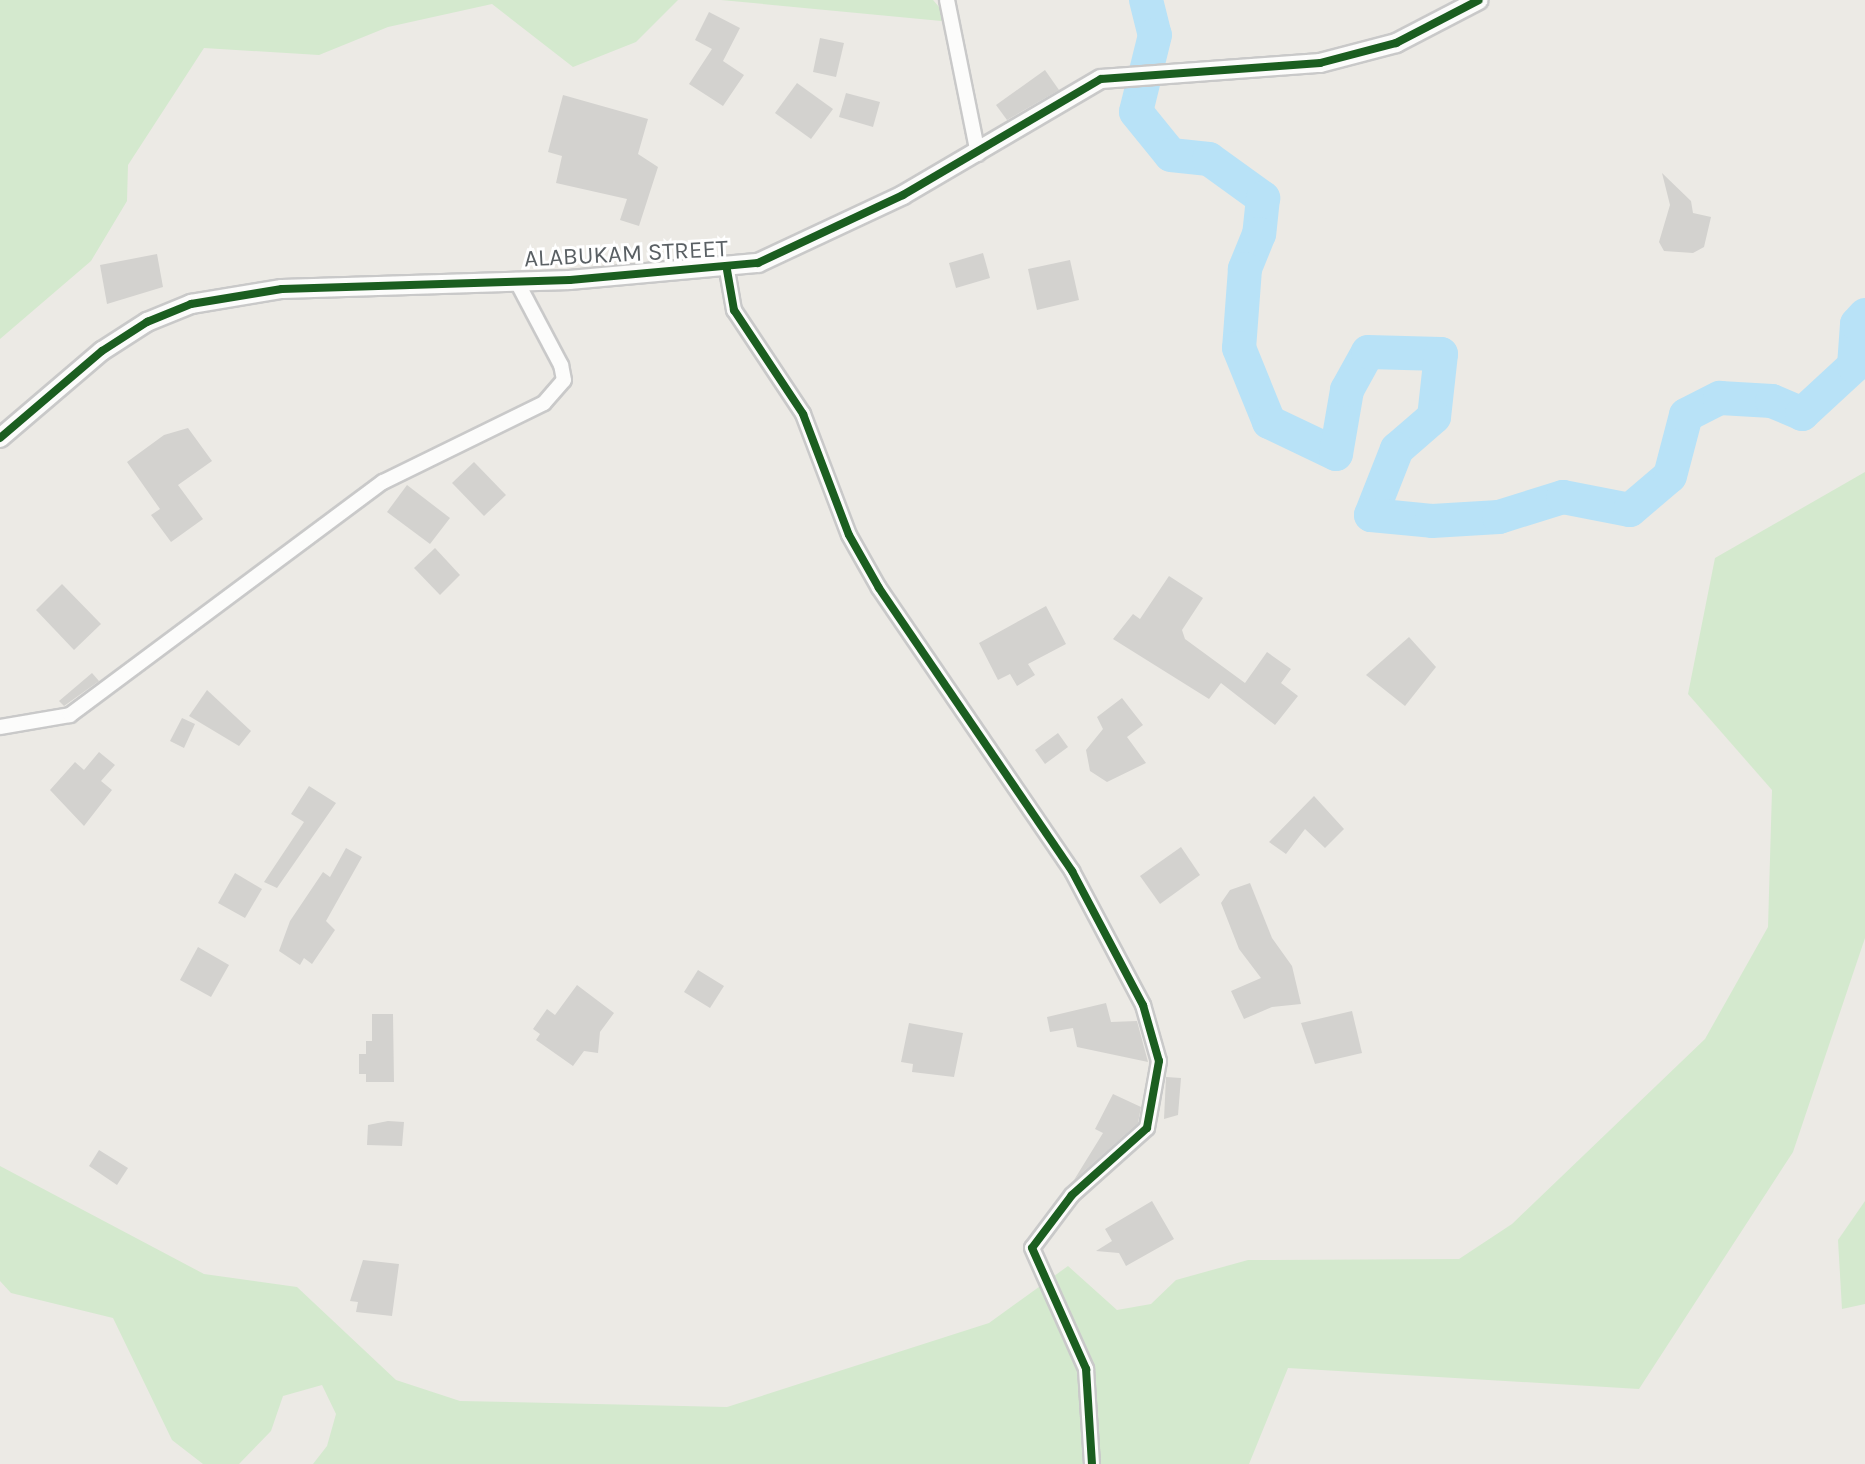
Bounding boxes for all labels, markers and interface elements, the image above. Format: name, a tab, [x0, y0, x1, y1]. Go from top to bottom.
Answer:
street label: ALABUKAM STREET	[523, 234, 729, 274]

